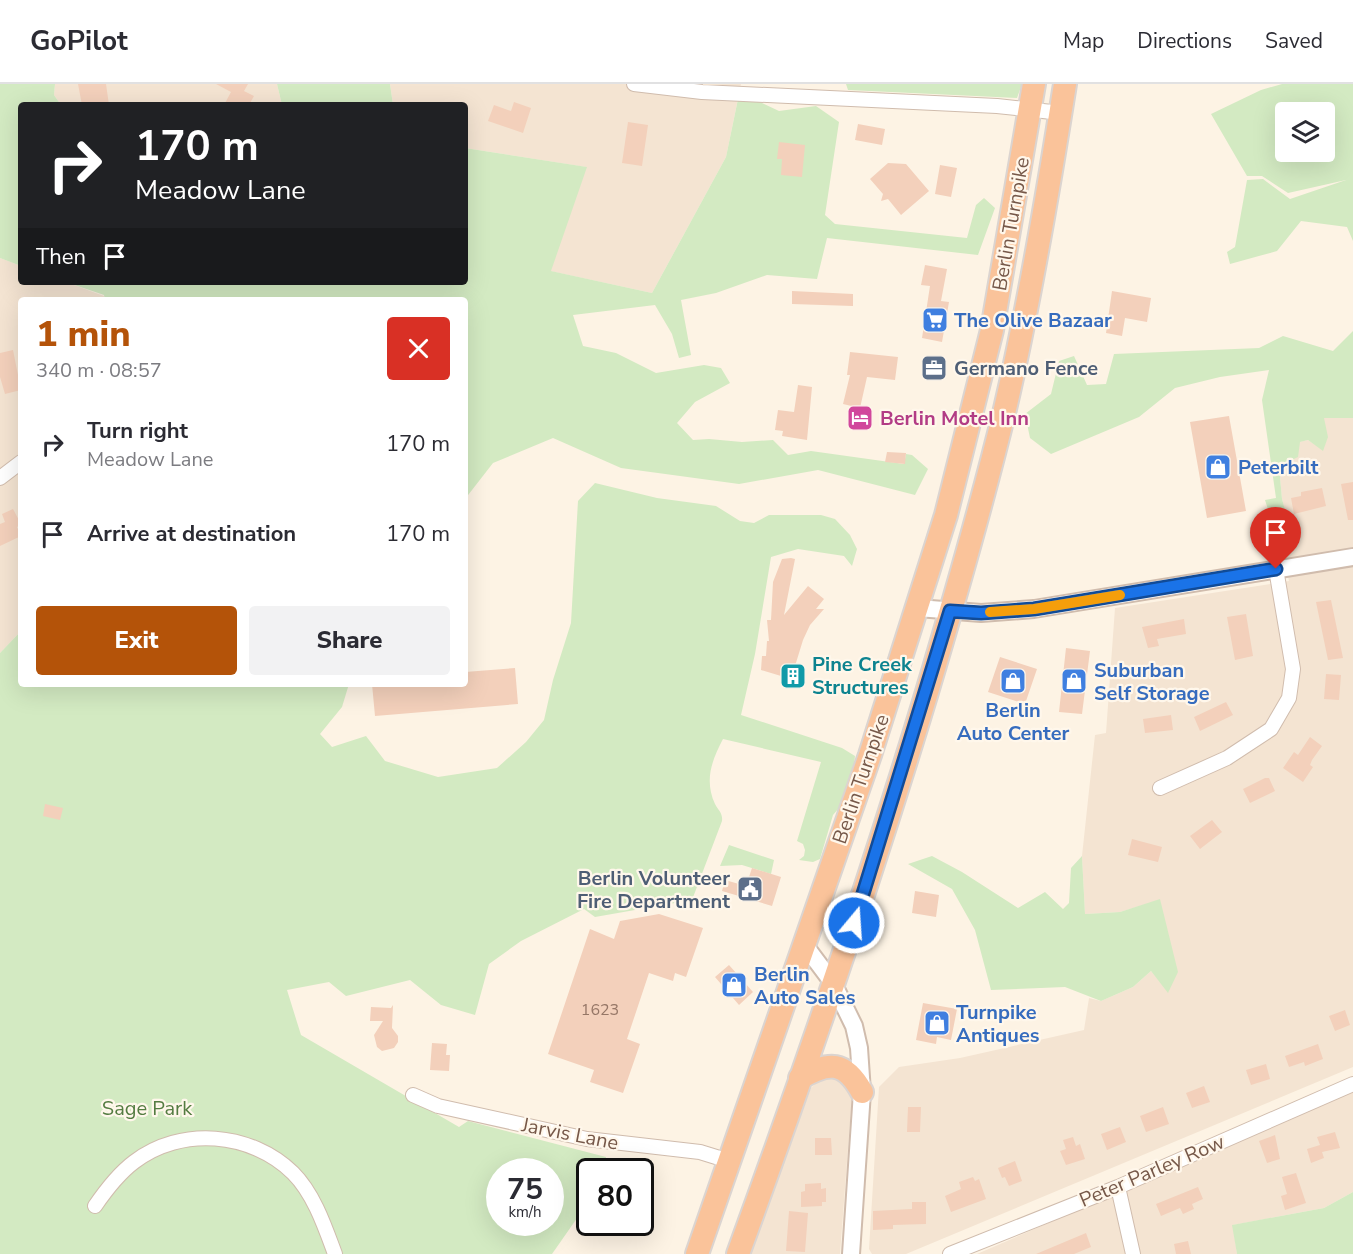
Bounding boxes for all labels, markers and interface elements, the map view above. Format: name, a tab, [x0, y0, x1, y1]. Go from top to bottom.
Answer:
text: GoPilot	[30, 22, 128, 60]
text: Map	[1063, 27, 1104, 55]
text: Directions	[1137, 27, 1232, 55]
text: Saved	[1265, 27, 1323, 55]
map controls	[1275, 102, 1335, 162]
button: layers	[1275, 102, 1335, 162]
text: 170 m	[135, 118, 259, 175]
icon: right	[36, 126, 114, 204]
street label: Berlin Turnpike	[986, 155, 1036, 293]
text: Meadow Lane	[135, 172, 306, 209]
icon: arrive	[98, 240, 131, 273]
text: Then	[36, 242, 86, 272]
supermarket icon: The Olive Bazaar	[920, 305, 950, 335]
place label: The Olive Bazaar	[954, 307, 1112, 334]
text: 1 min	[36, 310, 131, 359]
button: close	[387, 317, 450, 380]
office icon: Germano Fence	[919, 353, 949, 383]
place label: Germano Fence	[954, 355, 1098, 382]
text: 340 m · 08:57	[36, 357, 162, 384]
hotel icon: Berlin Motel Inn	[845, 403, 875, 433]
place label: Berlin Motel Inn	[880, 405, 1029, 432]
text: Turn right	[87, 416, 188, 446]
icon: right	[36, 428, 69, 461]
text: 170 m	[386, 429, 450, 459]
text: Meadow Lane	[87, 446, 213, 473]
shop icon: Peterbilt	[1203, 452, 1233, 482]
place label: Peterbilt	[1238, 454, 1319, 481]
pin	[1250, 507, 1301, 569]
icon: arrive	[1259, 516, 1292, 549]
icon: arrive	[36, 518, 69, 551]
text: Arrive at destination	[87, 519, 296, 549]
text: 170 m	[386, 519, 450, 549]
button: Exit	[36, 606, 237, 675]
button: Share	[249, 606, 450, 675]
place label: Pine Creek Structures	[812, 651, 913, 701]
place label: Suburban Self Storage	[1094, 657, 1210, 707]
building icon: Pine Creek Structures	[778, 661, 808, 691]
shop icon: Berlin Auto Center	[998, 666, 1028, 696]
shop icon: Suburban Self Storage	[1059, 666, 1089, 696]
place label: Berlin Auto Center	[957, 697, 1069, 747]
street label: Berlin Turnpike	[826, 711, 896, 847]
place label: Berlin Volunteer Fire Department	[577, 865, 730, 915]
public building icon: Berlin Volunteer Fire Department	[735, 874, 765, 904]
position arrow	[822, 891, 886, 955]
place label: Berlin Auto Sales	[754, 961, 856, 1011]
shop icon: Berlin Auto Sales	[719, 970, 749, 1000]
house number: 1623	[581, 999, 619, 1021]
place label: Turnpike Antiques	[956, 999, 1040, 1049]
shop icon: Turnpike Antiques	[922, 1008, 952, 1038]
park label: Sage Park	[102, 1095, 193, 1122]
street label: Jarvis Lane	[518, 1111, 621, 1157]
street label: Peter Parley Row	[1075, 1128, 1229, 1214]
speed limit sign: 80	[576, 1158, 654, 1236]
text: 75	[507, 1169, 543, 1210]
text: km/h	[508, 1202, 542, 1222]

